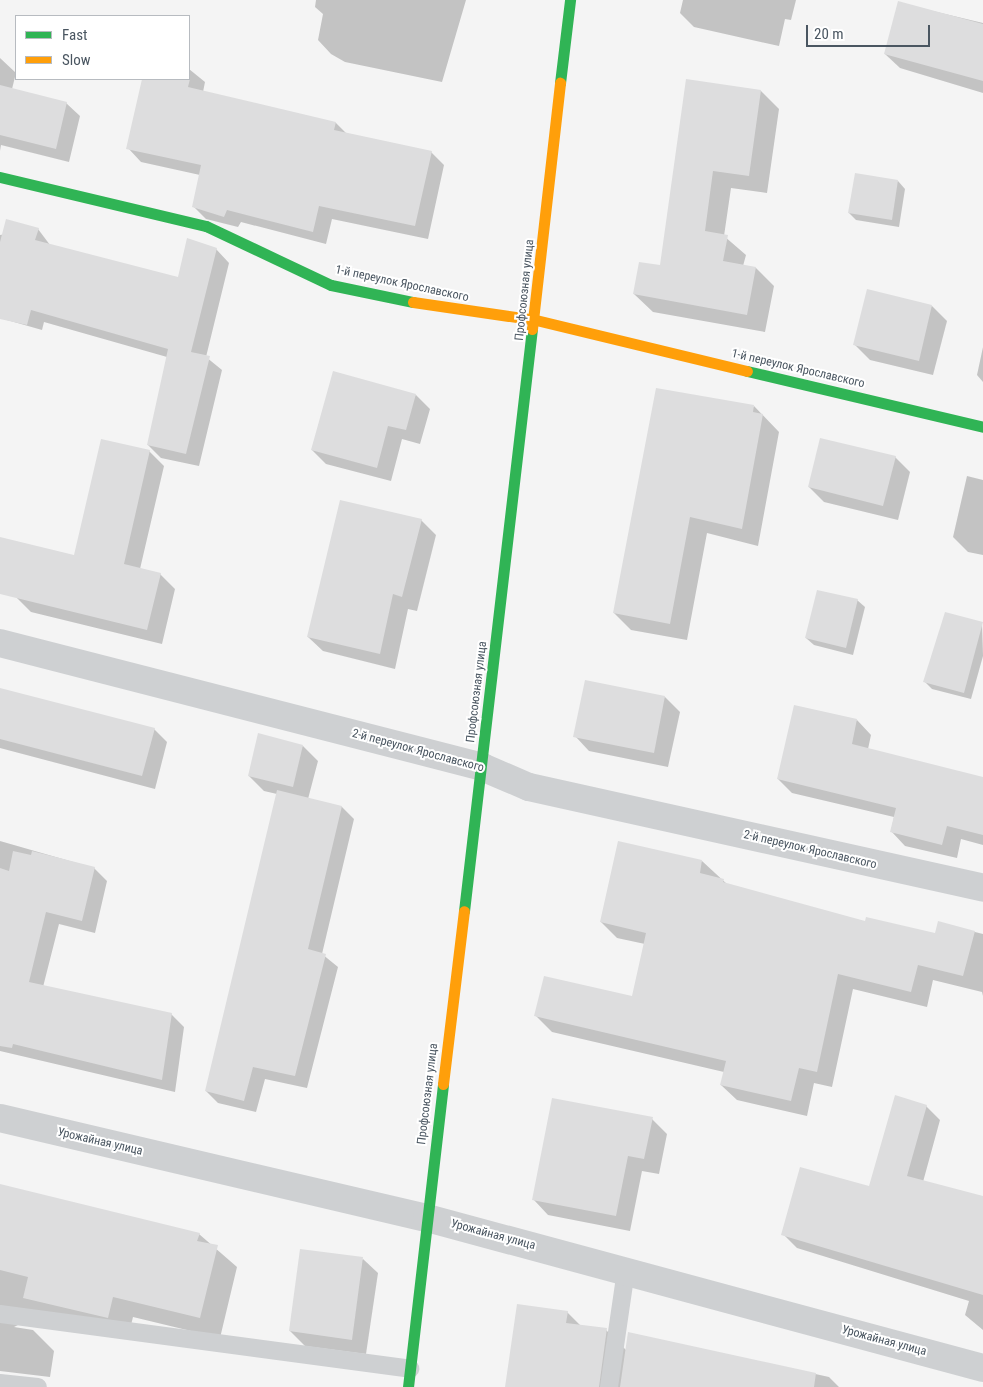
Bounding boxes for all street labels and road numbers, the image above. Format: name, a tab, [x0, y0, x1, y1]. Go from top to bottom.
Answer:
street label: Профсоюзная улица	[513, 239, 537, 341]
street label: 1-й переулок Ярославского	[334, 263, 470, 305]
street label: 1-й переулок Ярославского	[730, 347, 866, 391]
street label: Профсоюзная улица	[464, 641, 490, 743]
street label: 2-й переулок Ярославского	[350, 726, 486, 776]
street label: 2-й переулок Ярославского	[742, 828, 878, 872]
street label: Профсоюзная улица	[415, 1043, 441, 1145]
street label: Урожайная улица	[56, 1125, 144, 1159]
street label: Урожайная улица	[449, 1217, 537, 1253]
street label: Урожайная улица	[840, 1323, 928, 1359]

